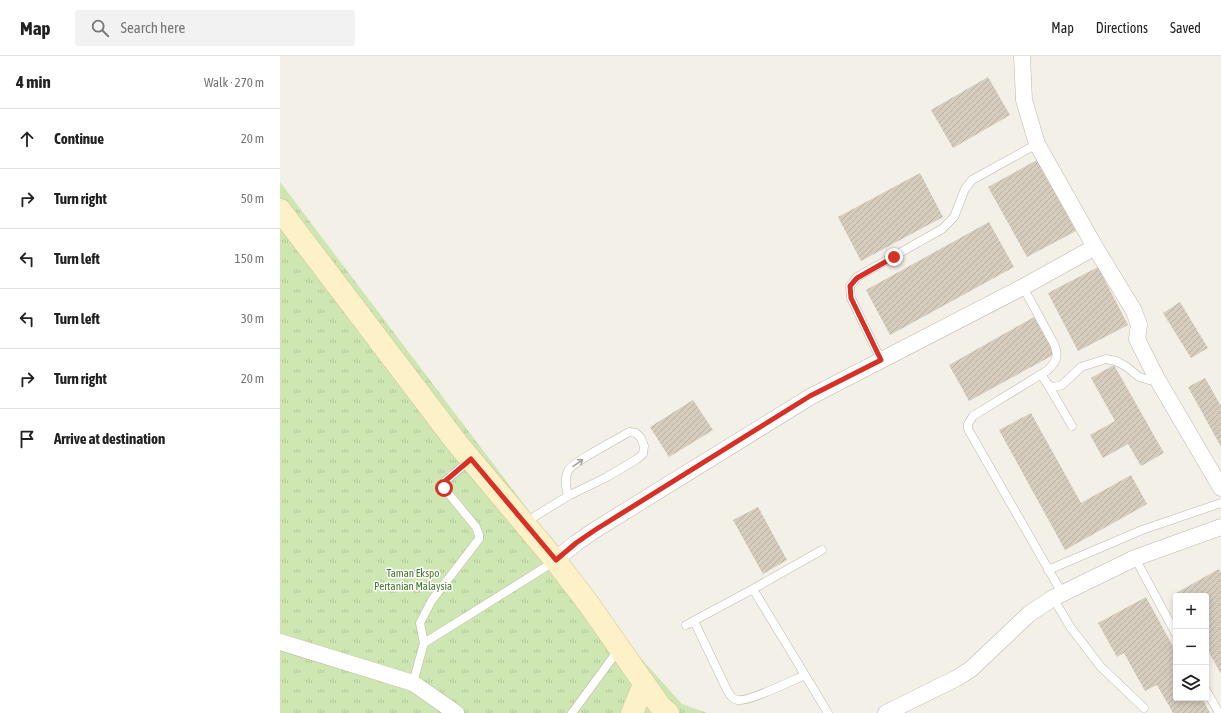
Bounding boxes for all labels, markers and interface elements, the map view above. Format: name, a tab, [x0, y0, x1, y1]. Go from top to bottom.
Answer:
search box	[75, 10, 355, 46]
text: Map	[20, 17, 51, 39]
icon: search	[89, 17, 111, 39]
text: Search here	[121, 19, 185, 36]
text: Map	[1051, 20, 1074, 36]
text: Directions	[1096, 20, 1148, 36]
text: Saved	[1170, 20, 1201, 36]
text: 4 min	[16, 72, 51, 92]
text: Walk · 270 m	[204, 75, 264, 90]
icon: ahead	[16, 128, 38, 150]
text: Continue	[54, 130, 104, 147]
text: 20 m	[241, 131, 264, 146]
icon: right	[16, 188, 38, 210]
text: Turn right	[54, 190, 107, 207]
text: 50 m	[241, 191, 264, 206]
icon: left	[16, 248, 38, 270]
route end	[885, 248, 903, 266]
text: Turn left	[54, 250, 100, 267]
text: 150 m	[235, 251, 264, 266]
icon: left	[16, 308, 38, 330]
text: Turn left	[54, 310, 100, 327]
text: 30 m	[241, 311, 264, 326]
icon: right	[16, 368, 38, 390]
text: Turn right	[54, 370, 107, 387]
text: 20 m	[241, 371, 264, 386]
icon: arrive	[16, 428, 38, 450]
text: Arrive at destination	[54, 430, 165, 447]
one-way arrow	[572, 459, 583, 467]
route start	[435, 479, 453, 497]
park label: Taman Ekspo Pertanian Malaysia	[374, 567, 452, 592]
map controls	[1173, 593, 1209, 701]
button: +	[1173, 593, 1209, 629]
button: −	[1173, 629, 1209, 665]
button: layers	[1173, 665, 1209, 701]

